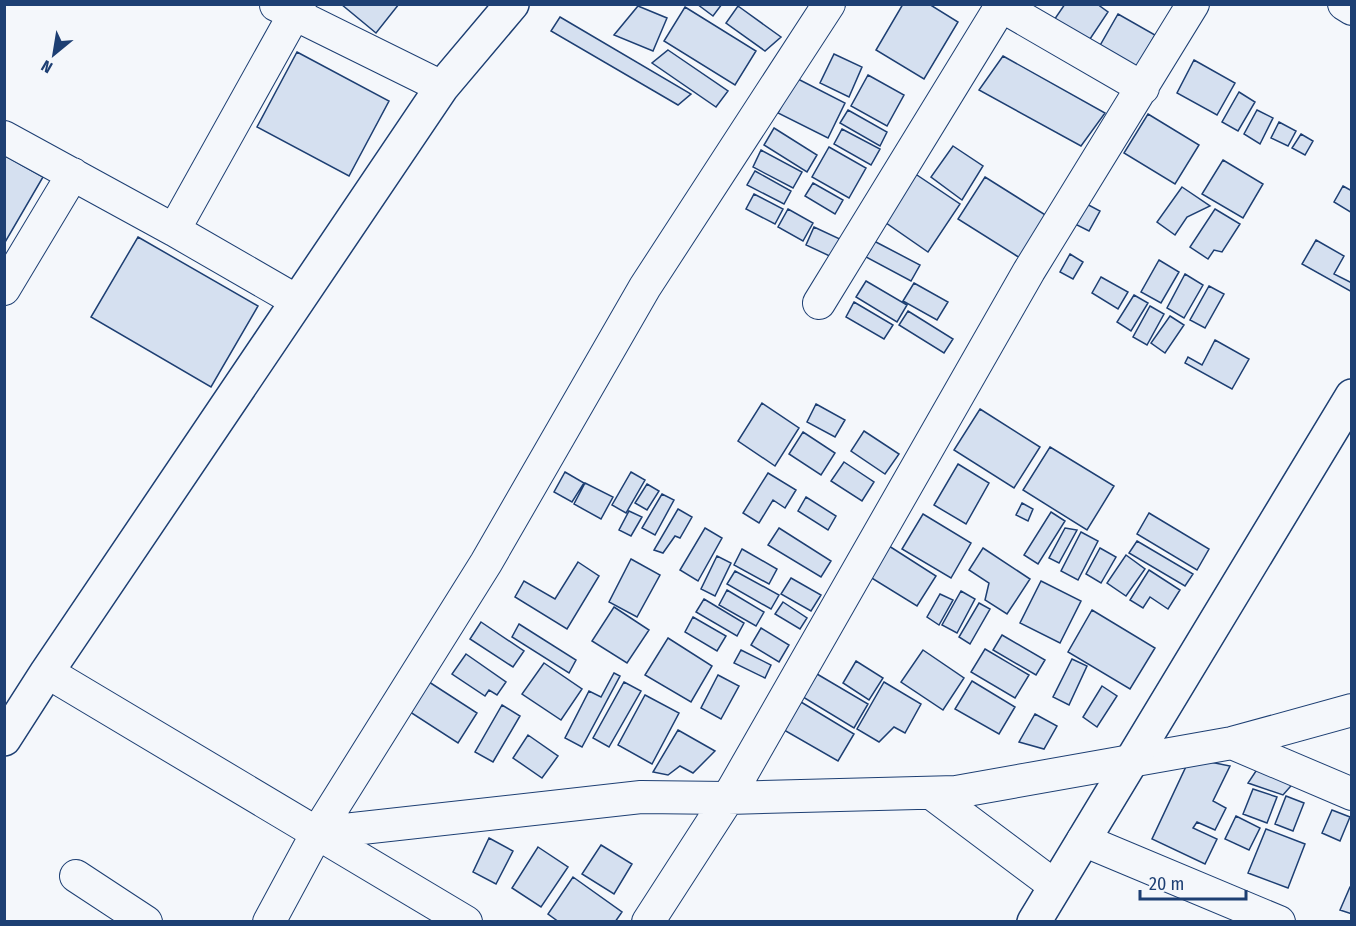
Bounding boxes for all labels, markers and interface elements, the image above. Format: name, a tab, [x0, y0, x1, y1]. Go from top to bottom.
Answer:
north arrow	[24, 24, 84, 84]
text: N	[38, 56, 56, 77]
scale bar	[1140, 863, 1246, 901]
text: 20 m	[1149, 873, 1184, 895]

